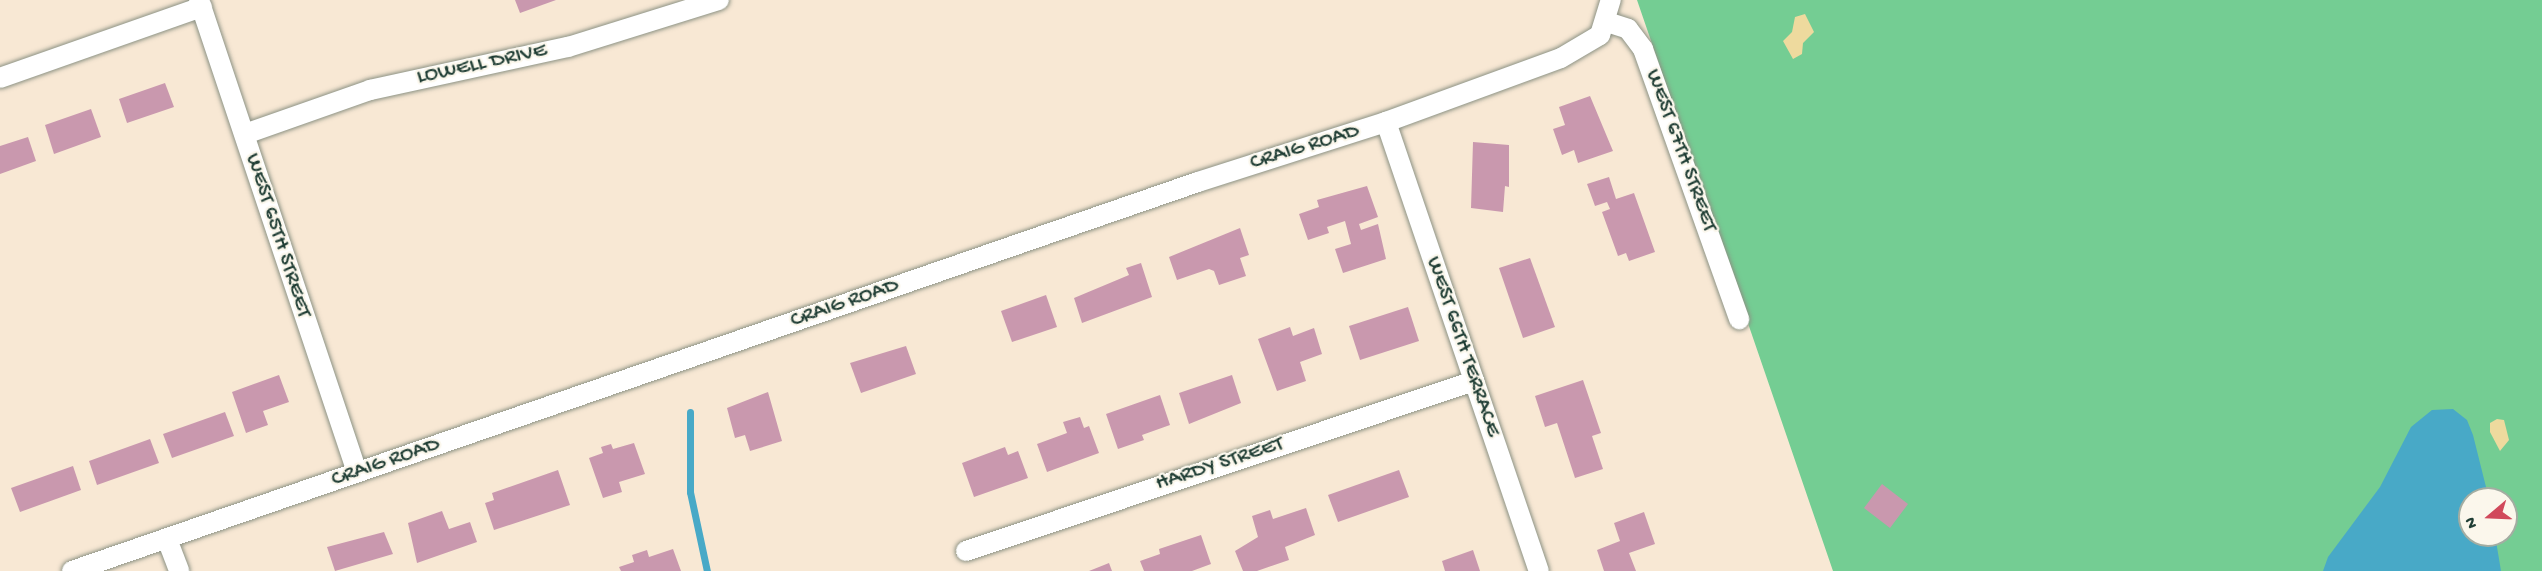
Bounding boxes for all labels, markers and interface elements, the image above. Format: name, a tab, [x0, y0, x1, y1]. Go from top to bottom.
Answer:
street label: LOWELL DRIVE	[415, 38, 549, 92]
street label: WEST 67TH STREET	[1638, 66, 1722, 236]
street label: CRAIG ROAD	[1247, 119, 1363, 177]
street label: WEST 65TH STREET	[238, 150, 316, 322]
street label: WEST 66TH TERRACE	[1419, 254, 1505, 440]
street label: CRAIG ROAD	[787, 273, 903, 335]
street label: CRAIG ROAD	[328, 432, 444, 494]
street label: HARDY STREET	[1153, 432, 1287, 498]
north arrow	[2458, 487, 2518, 547]
text: N	[2462, 514, 2483, 530]

